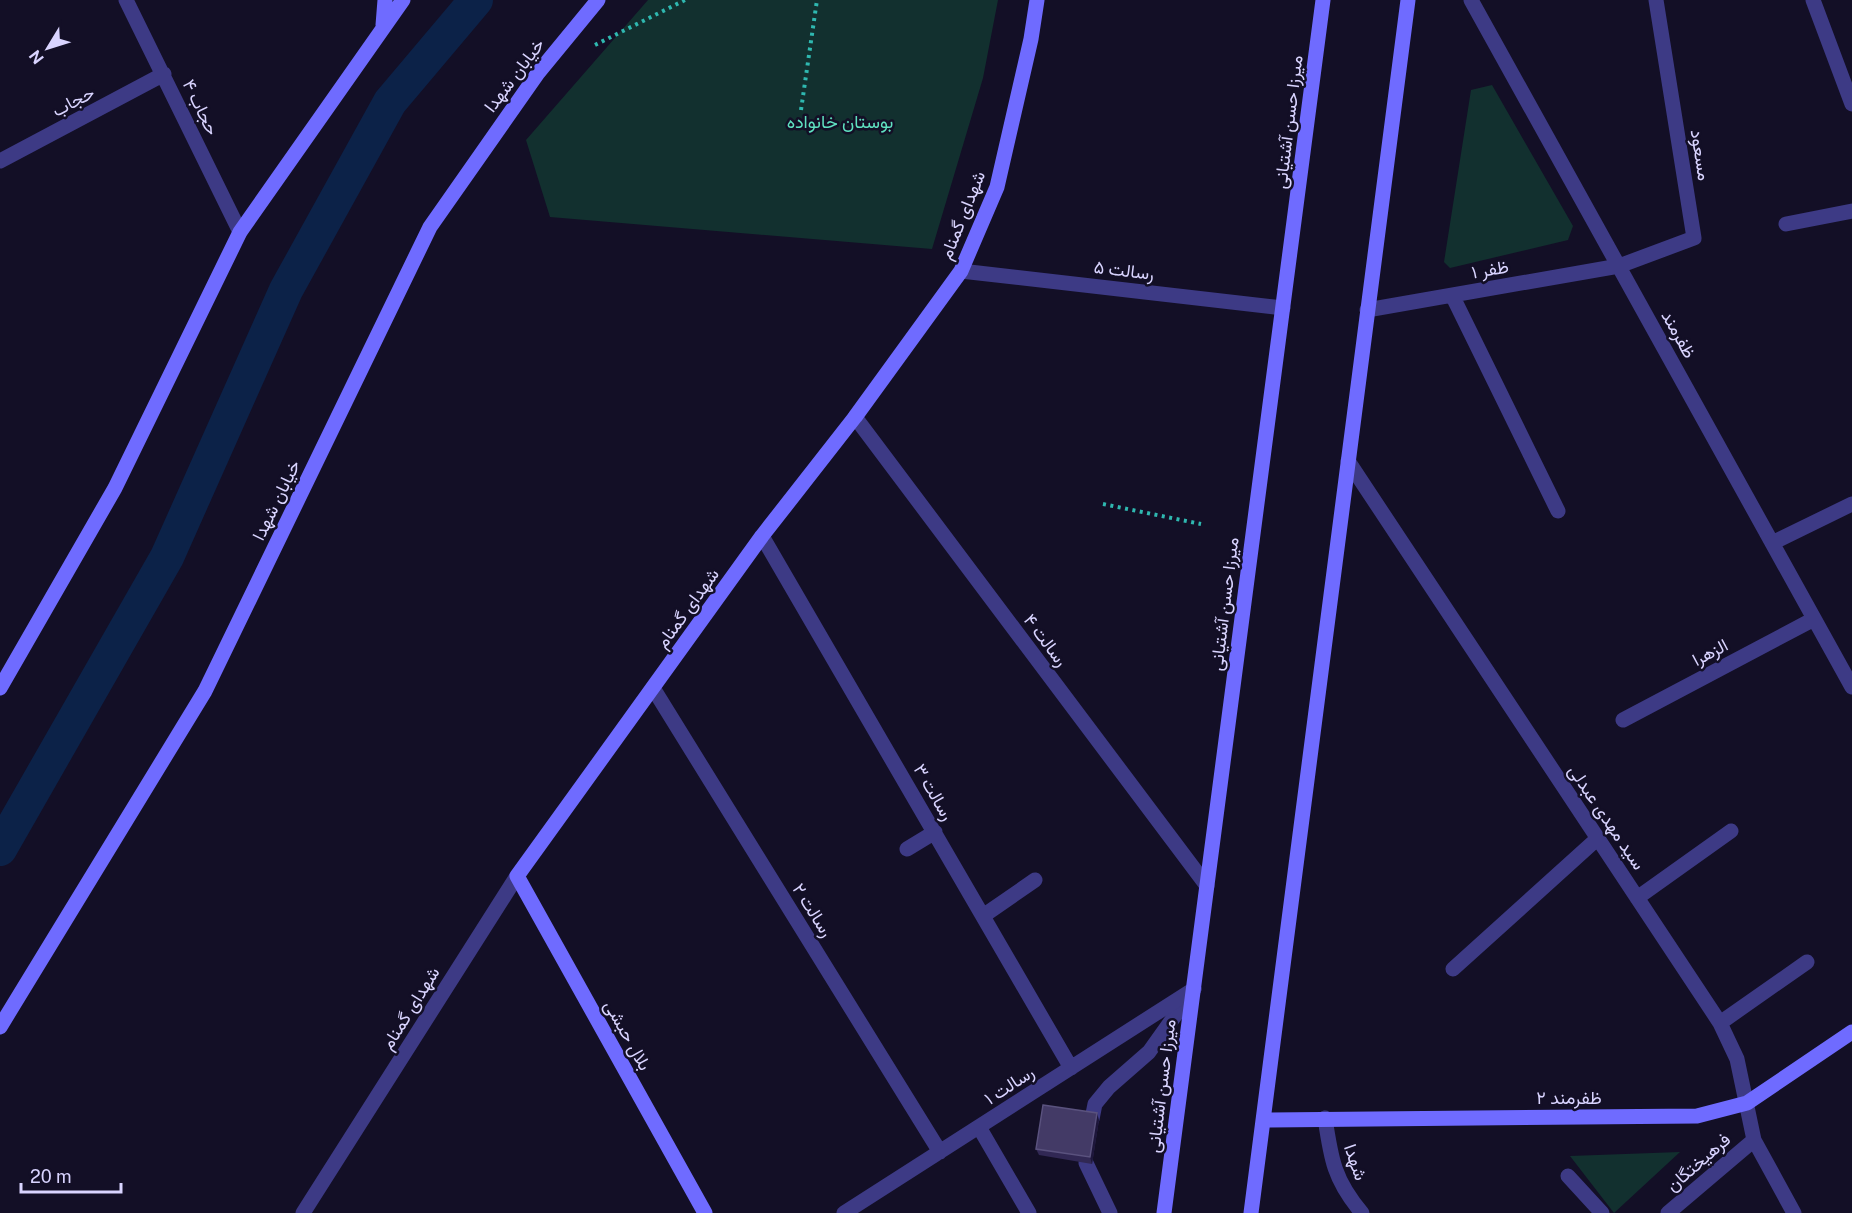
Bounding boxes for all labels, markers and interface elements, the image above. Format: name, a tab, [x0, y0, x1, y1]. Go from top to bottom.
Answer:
north arrow	[18, 18, 78, 78]
street label: خیابان شهدا	[480, 34, 549, 117]
text: N	[25, 46, 48, 68]
street label: میرزا حسن آشتیانی	[1269, 54, 1308, 190]
street label: حجاب ۴	[179, 76, 223, 138]
street label: حجاب	[48, 81, 98, 121]
park label: بوستان خانواده	[787, 111, 893, 133]
street label: مسعود	[1686, 128, 1715, 182]
street label: شهدای گمنام	[935, 168, 991, 263]
street label: ظفر ۱	[1470, 255, 1510, 284]
street label: رسالت ۵	[1093, 256, 1155, 285]
street label: ظفرمند	[1656, 306, 1701, 362]
street label: خیابان شهدا	[248, 456, 305, 544]
street label: میرزا حسن آشتیانی	[1205, 536, 1244, 672]
street label: شهدای گمنام	[651, 564, 725, 653]
street label: رسالت ۴	[1019, 610, 1073, 671]
street label: الزهرا	[1689, 634, 1732, 671]
street label: رسالت ۳	[909, 760, 959, 825]
street label: سید مهدی عبدلی	[1563, 761, 1650, 874]
street label: رسالت ۲	[788, 879, 838, 941]
street label: شهدای گمنام	[376, 963, 445, 1054]
street label: بلال حبشی	[599, 996, 656, 1074]
street label: میرزا حسن آشتیانی	[1142, 1018, 1181, 1154]
street label: رسالت ۱	[980, 1061, 1038, 1110]
street label: ظفرمند ۲	[1536, 1087, 1602, 1109]
street label: فرهیختگان	[1662, 1128, 1735, 1196]
street label: شهدا	[1339, 1141, 1372, 1183]
scale bar	[21, 1156, 122, 1194]
text: 20 m	[30, 1166, 72, 1187]

